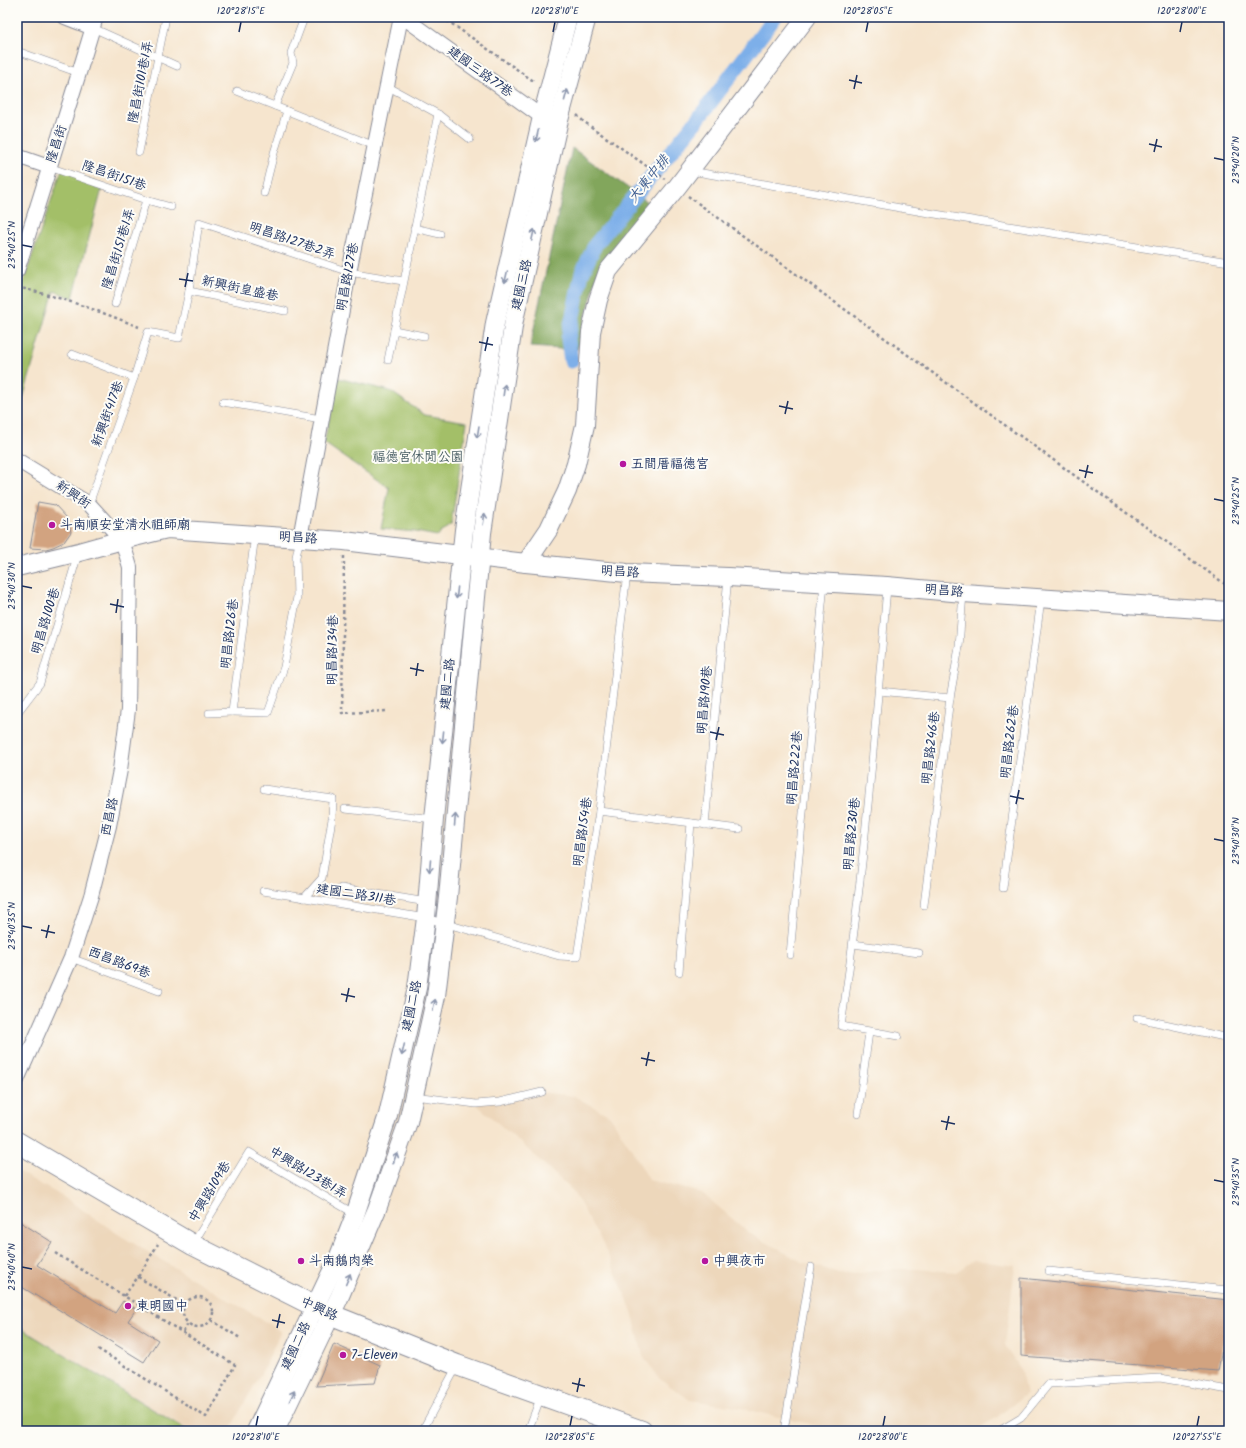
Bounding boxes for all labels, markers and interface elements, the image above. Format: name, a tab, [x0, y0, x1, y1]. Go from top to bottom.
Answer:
text: 120°28'15"E	[217, 3, 266, 19]
text: 120°28'10"E	[531, 3, 580, 19]
text: 120°28'05"E	[843, 3, 894, 19]
text: 120°28'00"E	[1157, 3, 1208, 19]
street label: 隆昌街101巷1弄	[123, 39, 159, 125]
street label: 建國三路77巷	[443, 41, 517, 103]
one-way arrow	[563, 89, 570, 102]
street label: 隆昌街	[41, 122, 73, 166]
one-way arrow	[533, 129, 541, 142]
text: 23°40'20"N	[1228, 136, 1244, 184]
water label: 大東中排	[623, 149, 676, 208]
street label: 隆昌街151巷	[79, 155, 149, 197]
street label: 隆昌街151巷1弄	[97, 206, 141, 292]
street label: 明昌路127巷2弄	[246, 216, 338, 266]
text: 23°40'25"N	[4, 221, 20, 269]
one-way arrow	[530, 229, 538, 242]
street label: 明昌路127巷	[331, 241, 365, 313]
street label: 建國三路	[506, 257, 538, 313]
one-way arrow	[501, 270, 509, 283]
street label: 新興街皇盛巷	[200, 271, 280, 307]
street label: 新興街417巷	[86, 378, 130, 450]
one-way arrow	[500, 384, 508, 397]
one-way arrow	[474, 425, 482, 438]
park label: 福德宮休閒公園	[372, 447, 464, 468]
place label: 五間厝福德宮	[631, 454, 709, 475]
marker: 五間厝福德宮	[618, 459, 628, 469]
street label: 新興街	[51, 475, 95, 515]
text: 23°40'25"N	[1228, 477, 1244, 525]
one-way arrow	[480, 513, 488, 526]
place label: 斗南順安堂清水祖師廟	[60, 515, 190, 536]
marker: 斗南順安堂清水祖師廟	[47, 520, 57, 530]
street label: 明昌路	[278, 526, 318, 550]
street label: 明昌路	[600, 560, 640, 584]
text: 23°40'30"N	[4, 562, 20, 610]
street label: 明昌路	[924, 579, 964, 603]
street label: 明昌路100巷	[26, 585, 66, 657]
one-way arrow	[454, 587, 461, 600]
street label: 明昌路126巷	[215, 598, 245, 670]
street label: 明昌路134巷	[322, 614, 344, 686]
street label: 建國二路	[435, 657, 461, 711]
street label: 明昌路190巷	[692, 665, 718, 735]
street label: 明昌路262巷	[995, 704, 1025, 780]
street label: 明昌路246巷	[916, 710, 946, 786]
one-way arrow	[439, 730, 446, 743]
street label: 明昌路222巷	[781, 730, 809, 806]
street label: 西昌路	[96, 796, 124, 838]
street label: 明昌路154巷	[568, 796, 598, 868]
street label: 明昌路230巷	[838, 796, 866, 872]
one-way arrow	[451, 814, 459, 827]
text: 23°40'30"N	[1228, 817, 1244, 865]
one-way arrow	[427, 859, 434, 872]
street label: 建國二路311巷	[315, 878, 397, 912]
text: 23°40'35"N	[4, 902, 20, 950]
street label: 西昌路69巷	[85, 941, 153, 985]
street label: 建國二路	[396, 978, 428, 1034]
one-way arrow	[431, 999, 438, 1012]
one-way arrow	[398, 1043, 406, 1056]
street label: 中興路123巷1弄	[265, 1141, 351, 1205]
one-way arrow	[392, 1152, 399, 1165]
street label: 中興路109巷	[183, 1157, 237, 1227]
text: 23°40'35"N	[1228, 1158, 1244, 1206]
text: 23°40'40"N	[4, 1243, 20, 1291]
place label: 斗南鵝肉榮	[309, 1251, 374, 1272]
place label: 中興夜市	[713, 1251, 765, 1272]
marker: 斗南鵝肉榮	[296, 1256, 306, 1266]
marker: 中興夜市	[700, 1256, 710, 1266]
one-way arrow	[344, 1273, 352, 1285]
street label: 中興路	[297, 1291, 341, 1327]
place label: 東明國中	[136, 1296, 188, 1317]
marker: 東明國中	[123, 1301, 133, 1311]
street label: 建國二路	[275, 1318, 317, 1374]
place label: 7-Eleven	[351, 1345, 398, 1366]
marker: 7-Eleven	[338, 1350, 348, 1360]
one-way arrow	[289, 1390, 296, 1402]
text: 120°28'10"E	[232, 1429, 281, 1445]
text: 120°28'05"E	[545, 1429, 596, 1445]
text: 120°28'00"E	[858, 1429, 909, 1445]
text: 120°27'55"E	[1172, 1429, 1223, 1445]

